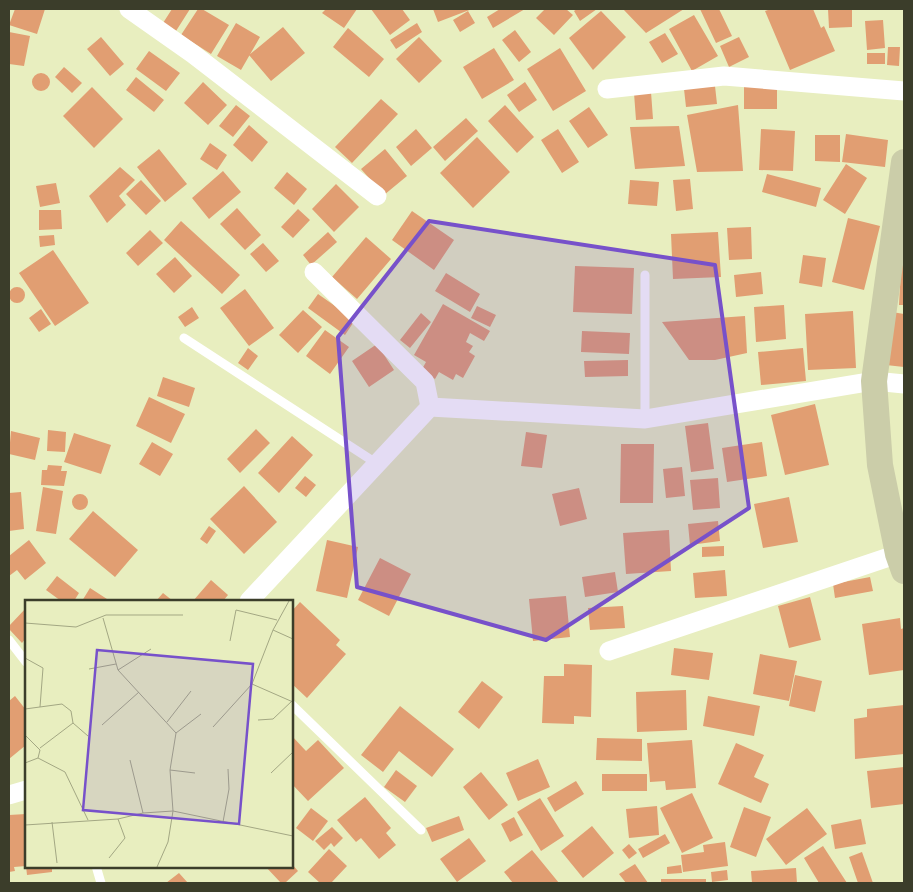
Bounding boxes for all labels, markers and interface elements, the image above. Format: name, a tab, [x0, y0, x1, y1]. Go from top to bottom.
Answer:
inset map	[25, 600, 292, 867]

